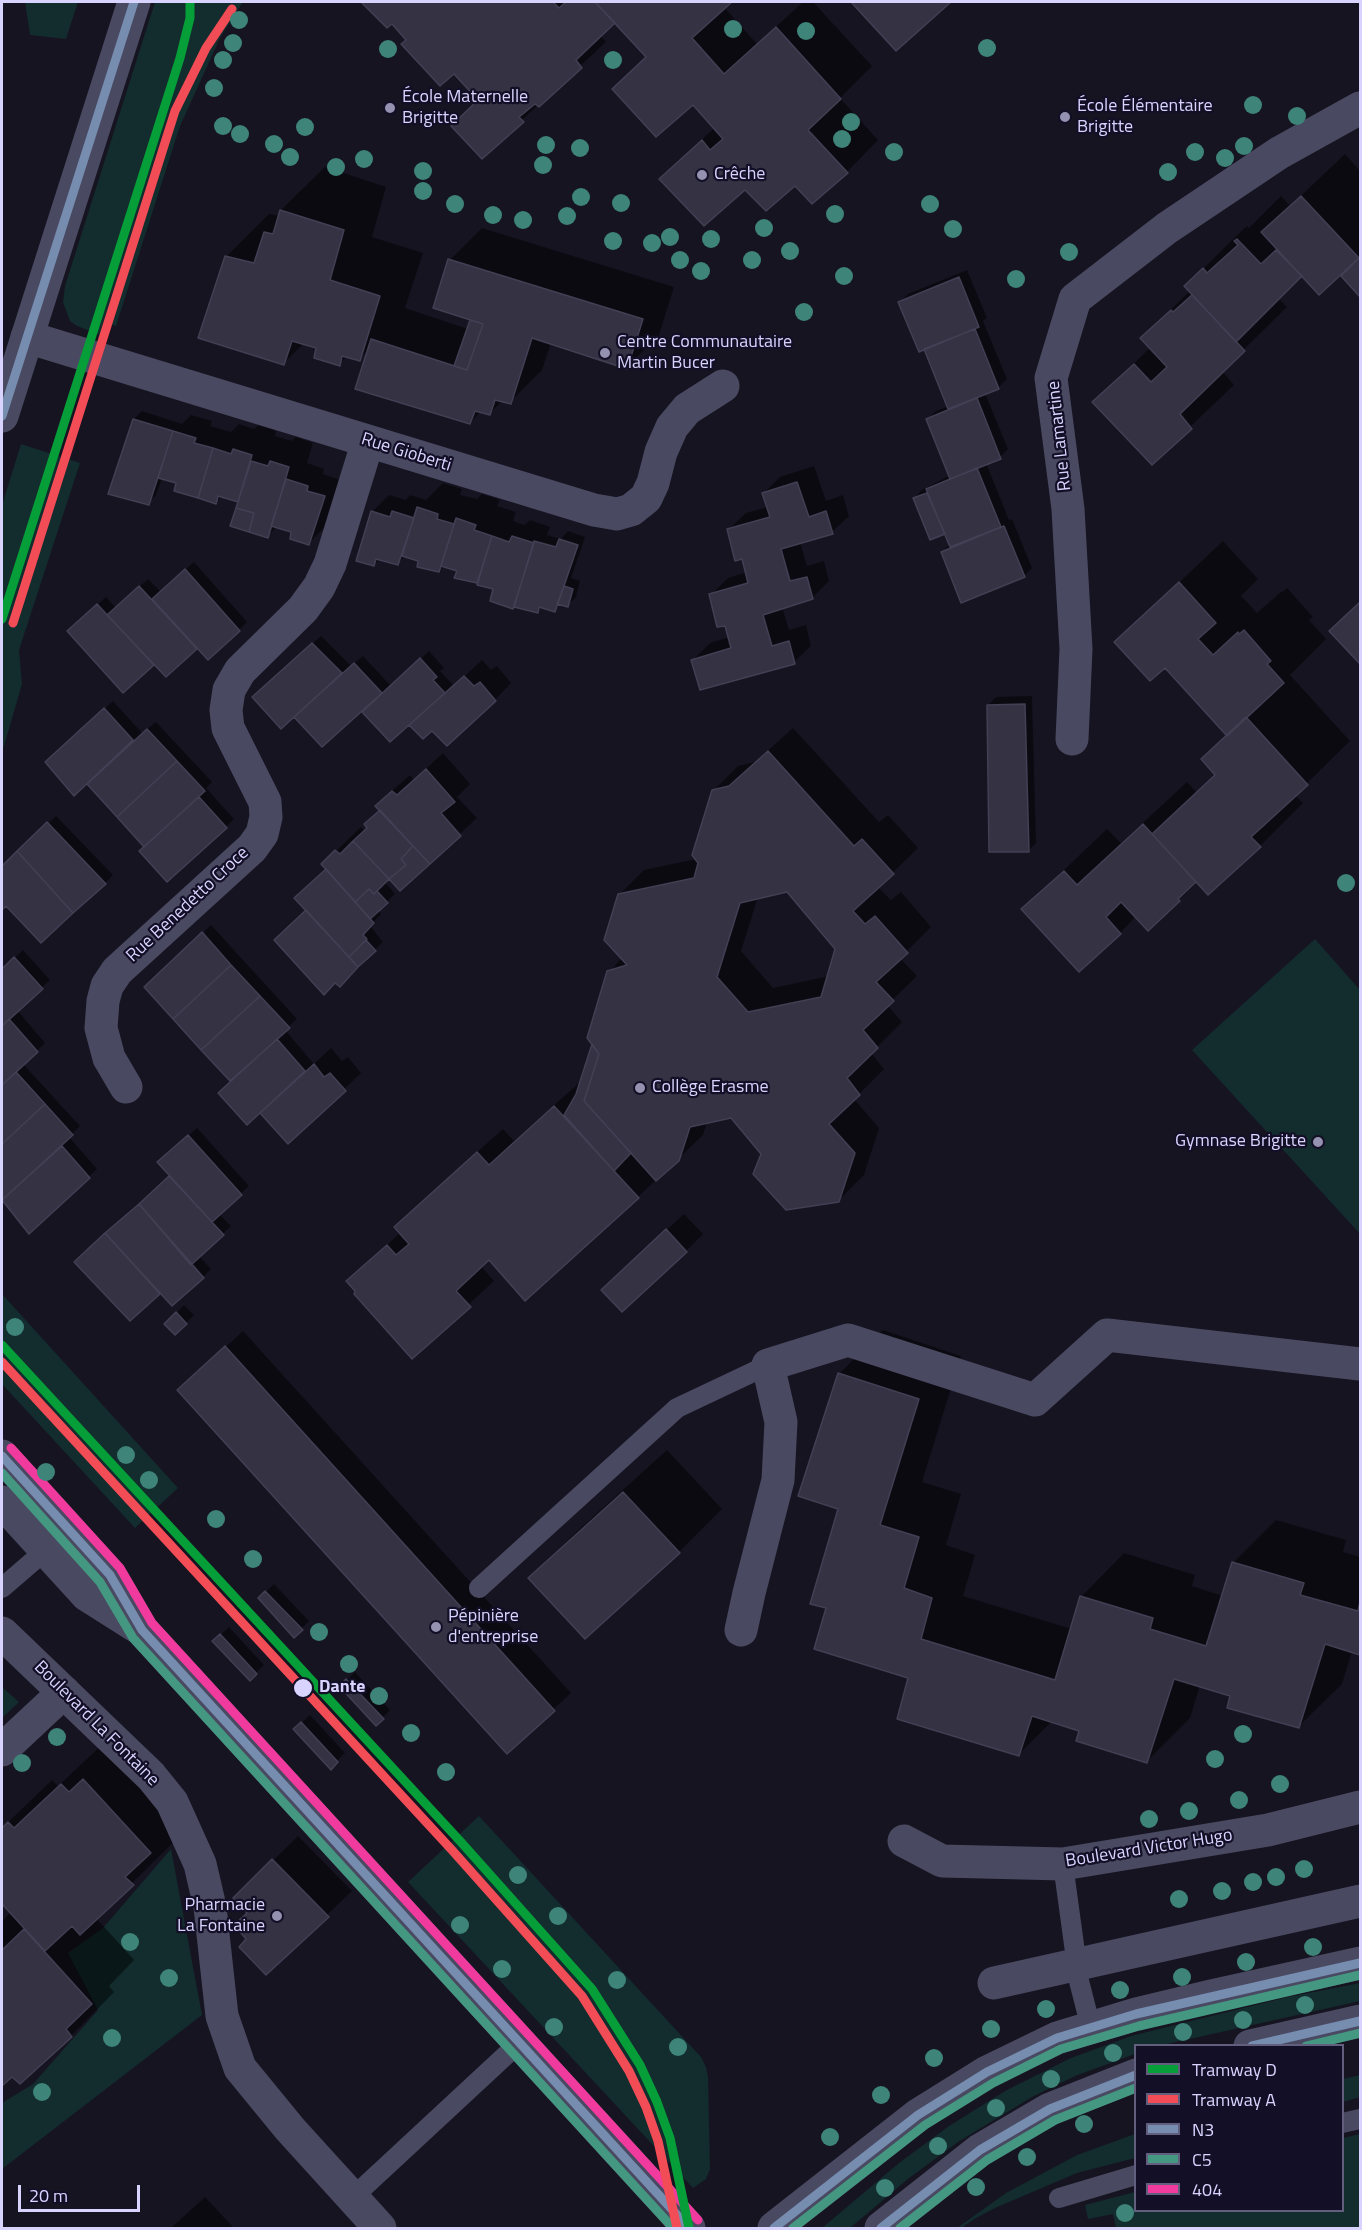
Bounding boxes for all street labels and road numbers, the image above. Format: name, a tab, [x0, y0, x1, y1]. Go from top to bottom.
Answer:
street label: Rue Lamartine	[1043, 380, 1077, 492]
street label: Rue Gioberti	[358, 429, 454, 477]
street label: Rue Benedetto Croce	[122, 843, 254, 967]
street label: Boulevard La Fontaine	[29, 1657, 163, 1791]
street label: Boulevard Victor Hugo	[1064, 1825, 1234, 1873]

